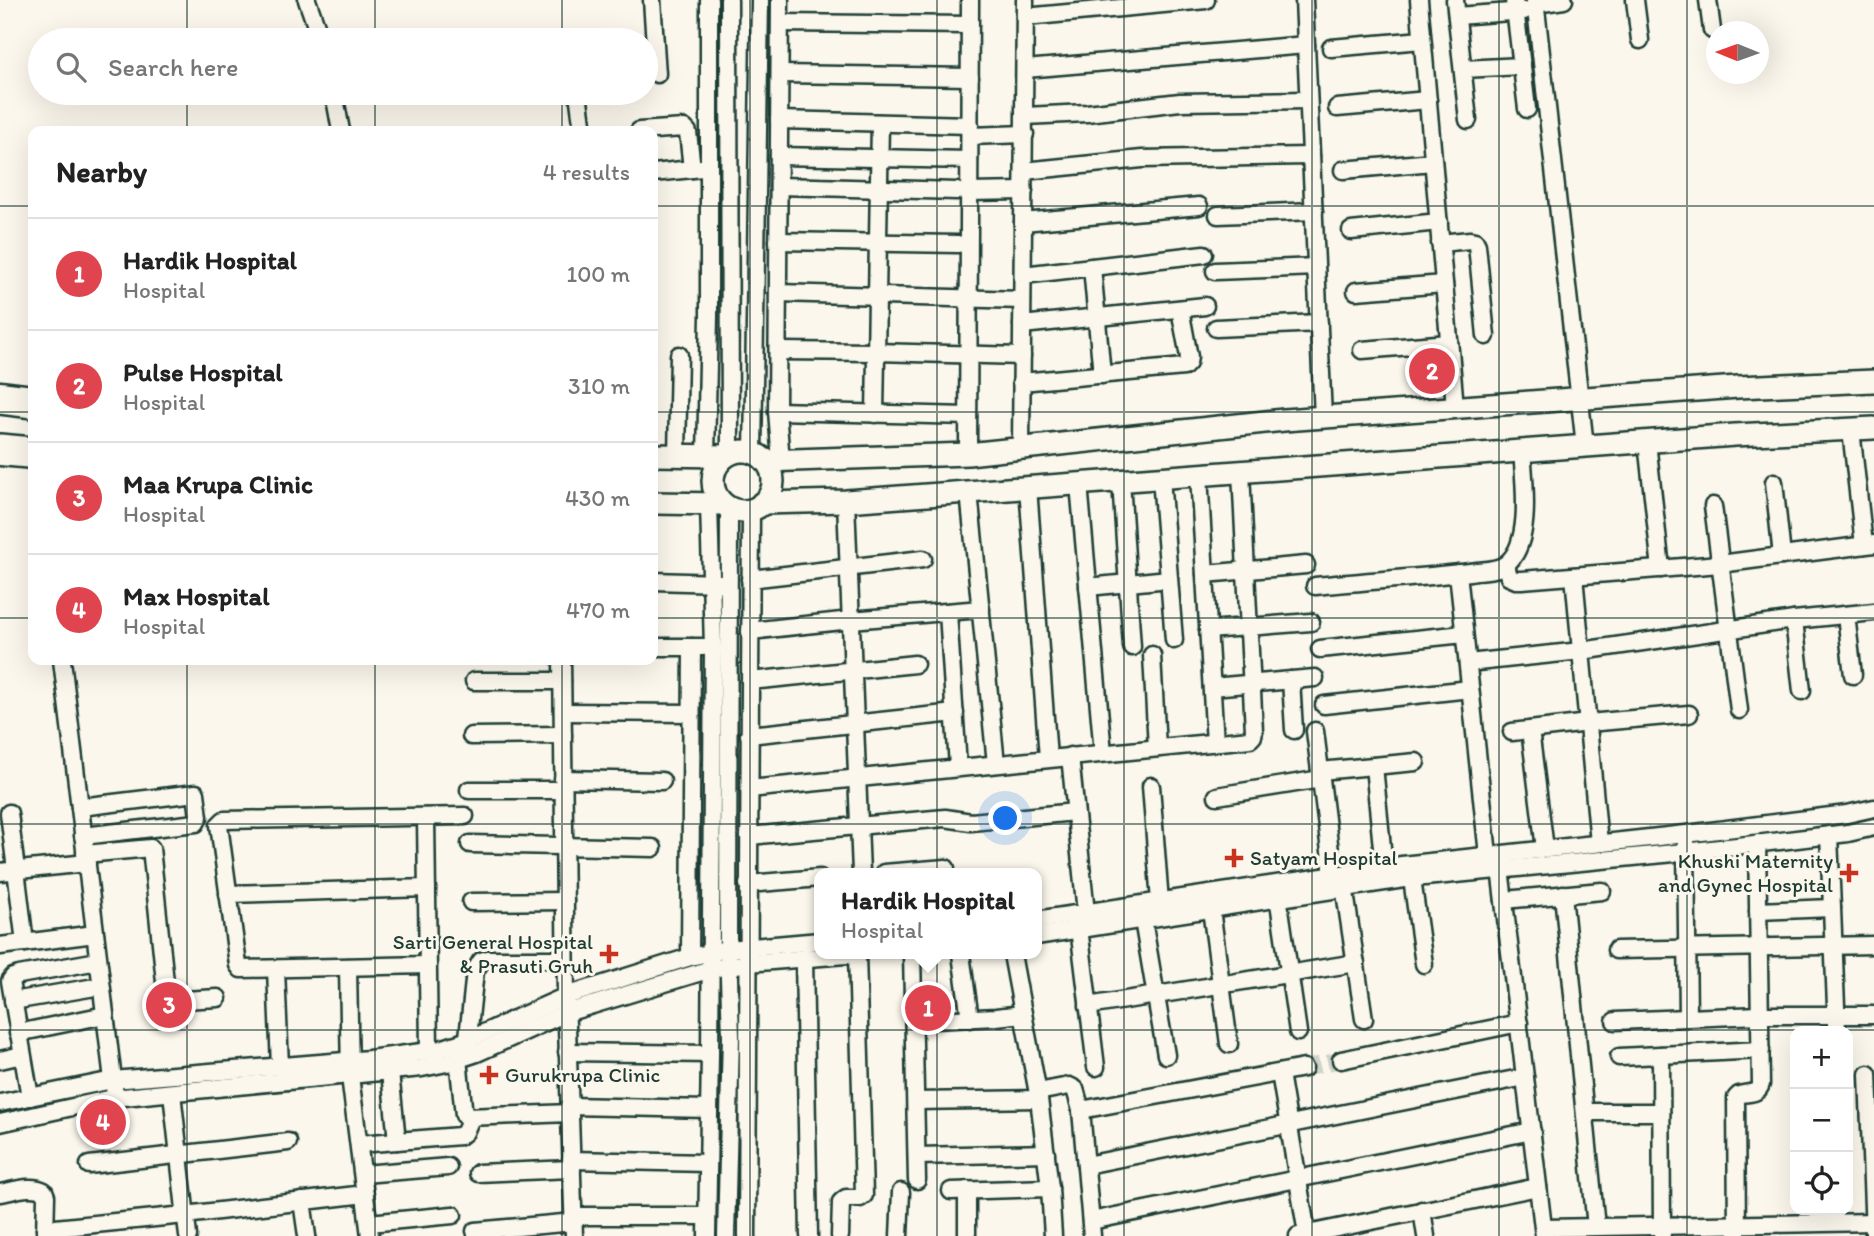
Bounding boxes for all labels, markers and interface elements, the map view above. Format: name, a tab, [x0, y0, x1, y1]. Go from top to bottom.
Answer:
north arrow	[1706, 21, 1769, 84]
search box	[28, 28, 658, 105]
icon: search	[52, 48, 90, 86]
text: Search here	[108, 51, 238, 83]
text: Nearby	[56, 153, 147, 190]
text: 4 results	[543, 158, 630, 186]
text: Hardik Hospital	[123, 244, 297, 276]
text: 1	[74, 260, 84, 288]
text: 100 m	[566, 260, 630, 288]
text: Hospital	[123, 276, 205, 304]
pin: 2	[1409, 345, 1455, 397]
text: Pulse Hospital	[123, 356, 283, 388]
text: 2	[73, 372, 85, 400]
text: 310 m	[568, 372, 630, 400]
text: Hospital	[123, 388, 205, 416]
text: Maa Krupa Clinic	[123, 468, 313, 500]
text: 3	[73, 484, 85, 512]
text: 430 m	[565, 484, 630, 512]
text: Hospital	[123, 500, 205, 528]
text: Max Hospital	[123, 580, 270, 612]
text: 4	[72, 596, 86, 624]
text: 470 m	[566, 596, 630, 624]
text: Hospital	[123, 612, 205, 640]
your location	[988, 801, 1022, 835]
place label: Satyam Hospital	[1250, 845, 1398, 870]
marker: Satyam Hospital	[1224, 848, 1244, 868]
place label: Khushi Maternity and Gynec Hospital	[1658, 848, 1833, 897]
marker: Khushi Maternity and Gynec Hospital	[1839, 863, 1859, 883]
popup	[814, 868, 1042, 959]
text: Hardik Hospital	[841, 884, 1015, 916]
text: Hospital	[841, 916, 923, 944]
place label: Sarti General Hospital & Prasuti Gruh	[393, 929, 593, 978]
marker: Sarti General Hospital & Prasuti Gruh	[599, 944, 619, 964]
pin: 3	[146, 979, 192, 1031]
pin: 1	[905, 982, 951, 1034]
map controls	[1790, 1026, 1853, 1215]
button: +	[1790, 1026, 1853, 1089]
place label: Gurukrupa Clinic	[505, 1062, 660, 1087]
marker: Gurukrupa Clinic	[479, 1065, 499, 1085]
button: −	[1790, 1089, 1853, 1152]
pin: 4	[80, 1096, 126, 1148]
button: locate	[1790, 1152, 1853, 1215]

